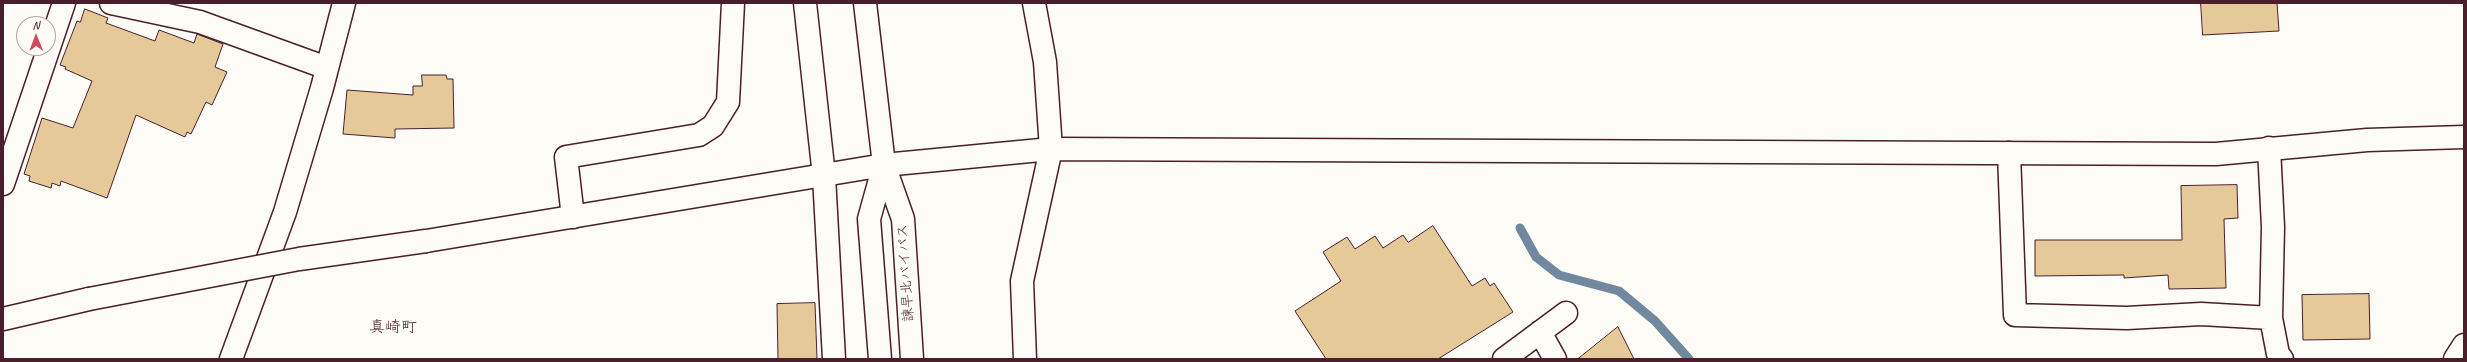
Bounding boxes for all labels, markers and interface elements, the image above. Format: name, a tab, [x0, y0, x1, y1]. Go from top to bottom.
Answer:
north arrow	[16, 16, 56, 56]
text: N	[32, 18, 39, 32]
street label: 諫早北バイパス	[894, 224, 918, 322]
district label: 真崎町	[369, 318, 417, 338]

